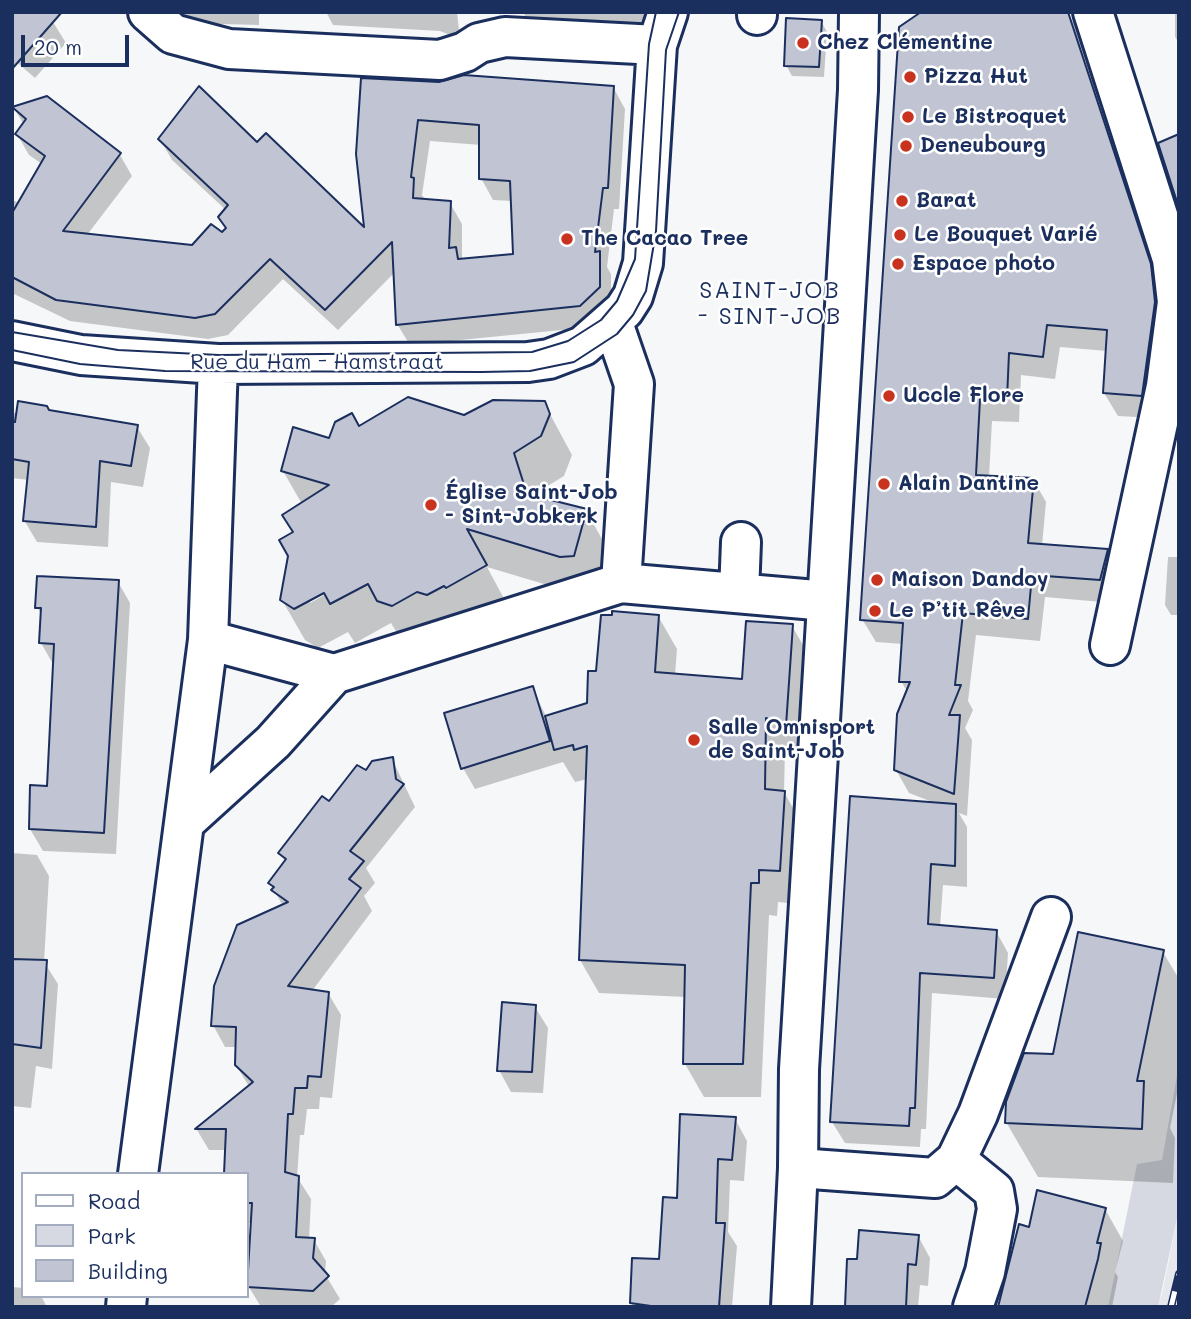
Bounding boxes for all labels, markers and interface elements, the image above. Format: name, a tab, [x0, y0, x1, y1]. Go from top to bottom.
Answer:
scale bar	[24, 21, 133, 65]
place label: Chez Clémentine	[817, 30, 993, 56]
text: 20 m	[34, 33, 82, 60]
marker: Chez Clémentine	[795, 35, 811, 51]
place label: Pizza Hut	[924, 64, 1028, 90]
marker: Pizza Hut	[902, 69, 918, 85]
place label: Le Bistroquet	[922, 104, 1067, 130]
marker: Le Bistroquet	[900, 109, 916, 125]
place label: Deneubourg	[920, 133, 1046, 159]
marker: Deneubourg	[898, 138, 914, 154]
place label: Barat	[916, 188, 976, 214]
marker: Barat	[894, 193, 910, 209]
place label: Le Bouquet Varié	[914, 222, 1098, 248]
place label: The Cacao Tree	[581, 226, 748, 252]
marker: Le Bouquet Varié	[892, 227, 908, 243]
marker: The Cacao Tree	[559, 231, 575, 247]
place label: Espace photo	[912, 251, 1055, 277]
marker: Espace photo	[890, 256, 906, 272]
district label: SAINT-JOB - SINT-JOB	[699, 277, 841, 331]
street label: Rue du Ham - Hamstraat	[190, 350, 444, 376]
place label: Uccle Flore	[903, 383, 1024, 409]
marker: Uccle Flore	[881, 388, 897, 404]
place label: Alain Dantine	[898, 471, 1039, 497]
marker: Alain Dantine	[876, 476, 892, 492]
place label: Église Saint-Job - Sint-Jobkerk	[445, 480, 618, 530]
marker: Église Saint-Job - Sint-Jobkerk	[423, 497, 439, 513]
place label: Maison Dandoy	[891, 567, 1048, 593]
marker: Maison Dandoy	[869, 572, 885, 588]
place label: Le P’tit Rêve	[889, 598, 1025, 624]
marker: Le P’tit Rêve	[867, 603, 883, 619]
place label: Salle Omnisport de Saint-Job	[708, 715, 875, 765]
marker: Salle Omnisport de Saint-Job	[686, 732, 702, 748]
legend	[21, 1172, 248, 1298]
text: Road	[88, 1187, 140, 1214]
text: Park	[88, 1222, 136, 1249]
text: Building	[88, 1257, 168, 1284]

